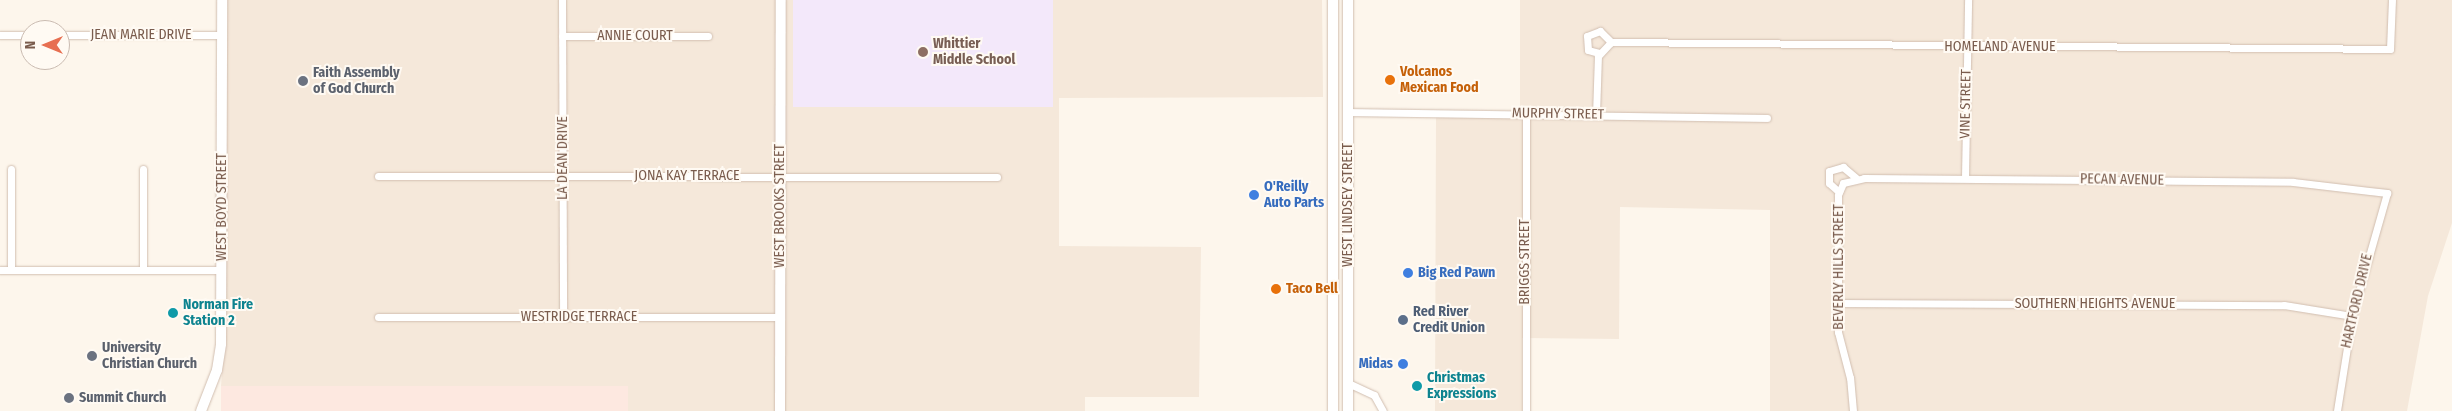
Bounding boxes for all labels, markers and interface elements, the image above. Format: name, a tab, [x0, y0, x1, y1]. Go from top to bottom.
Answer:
north arrow	[20, 20, 70, 70]
street label: JEAN MARIE DRIVE	[90, 27, 192, 43]
street label: ANNIE COURT	[597, 28, 673, 44]
place label: Whittier Middle School	[933, 36, 1015, 68]
street label: HOMELAND AVENUE	[1944, 39, 2056, 55]
text: N	[22, 41, 39, 49]
marker: Whittier Middle School	[917, 46, 929, 58]
place label: Volcanos Mexican Food	[1400, 64, 1479, 96]
place label: Faith Assembly of God Church	[313, 65, 400, 98]
street label: VINE STREET	[1957, 69, 1975, 139]
marker: Volcanos Mexican Food	[1384, 74, 1396, 86]
marker: Faith Assembly of God Church	[297, 75, 309, 87]
street label: MURPHY STREET	[1512, 105, 1604, 123]
street label: LA DEAN DRIVE	[555, 116, 571, 200]
street label: WEST LINDSEY STREET	[1340, 143, 1356, 267]
street label: WEST BROOKS STREET	[772, 144, 788, 268]
street label: WEST BOYD STREET	[214, 153, 230, 261]
street label: JONA KAY TERRACE	[634, 168, 740, 184]
street label: PECAN AVENUE	[2080, 171, 2164, 189]
place label: O'Reilly Auto Parts	[1264, 179, 1324, 212]
marker: O'Reilly Auto Parts	[1248, 189, 1260, 201]
street label: BEVERLY HILLS STREET	[1831, 204, 1847, 330]
street label: BRIGGS STREET	[1517, 219, 1533, 305]
street label: HARTFORD DRIVE	[2338, 252, 2376, 350]
place label: Big Red Pawn	[1418, 265, 1495, 281]
marker: Big Red Pawn	[1402, 267, 1414, 279]
place label: Taco Bell	[1286, 281, 1338, 297]
marker: Taco Bell	[1270, 283, 1282, 295]
street label: SOUTHERN HEIGHTS AVENUE	[2015, 296, 2175, 312]
place label: Norman Fire Station 2	[183, 297, 253, 330]
place label: Red River Credit Union	[1413, 304, 1485, 336]
marker: Norman Fire Station 2	[167, 307, 179, 319]
street label: WESTRIDGE TERRACE	[521, 309, 637, 325]
marker: Red River Credit Union	[1397, 314, 1409, 326]
place label: University Christian Church	[102, 340, 197, 372]
marker: University Christian Church	[86, 350, 98, 362]
place label: Midas	[1359, 356, 1393, 372]
marker: Midas	[1397, 358, 1409, 370]
place label: Christmas Expressions	[1427, 370, 1496, 402]
marker: Christmas Expressions	[1411, 380, 1423, 392]
place label: Summit Church	[79, 390, 166, 406]
marker: Summit Church	[63, 392, 75, 404]

